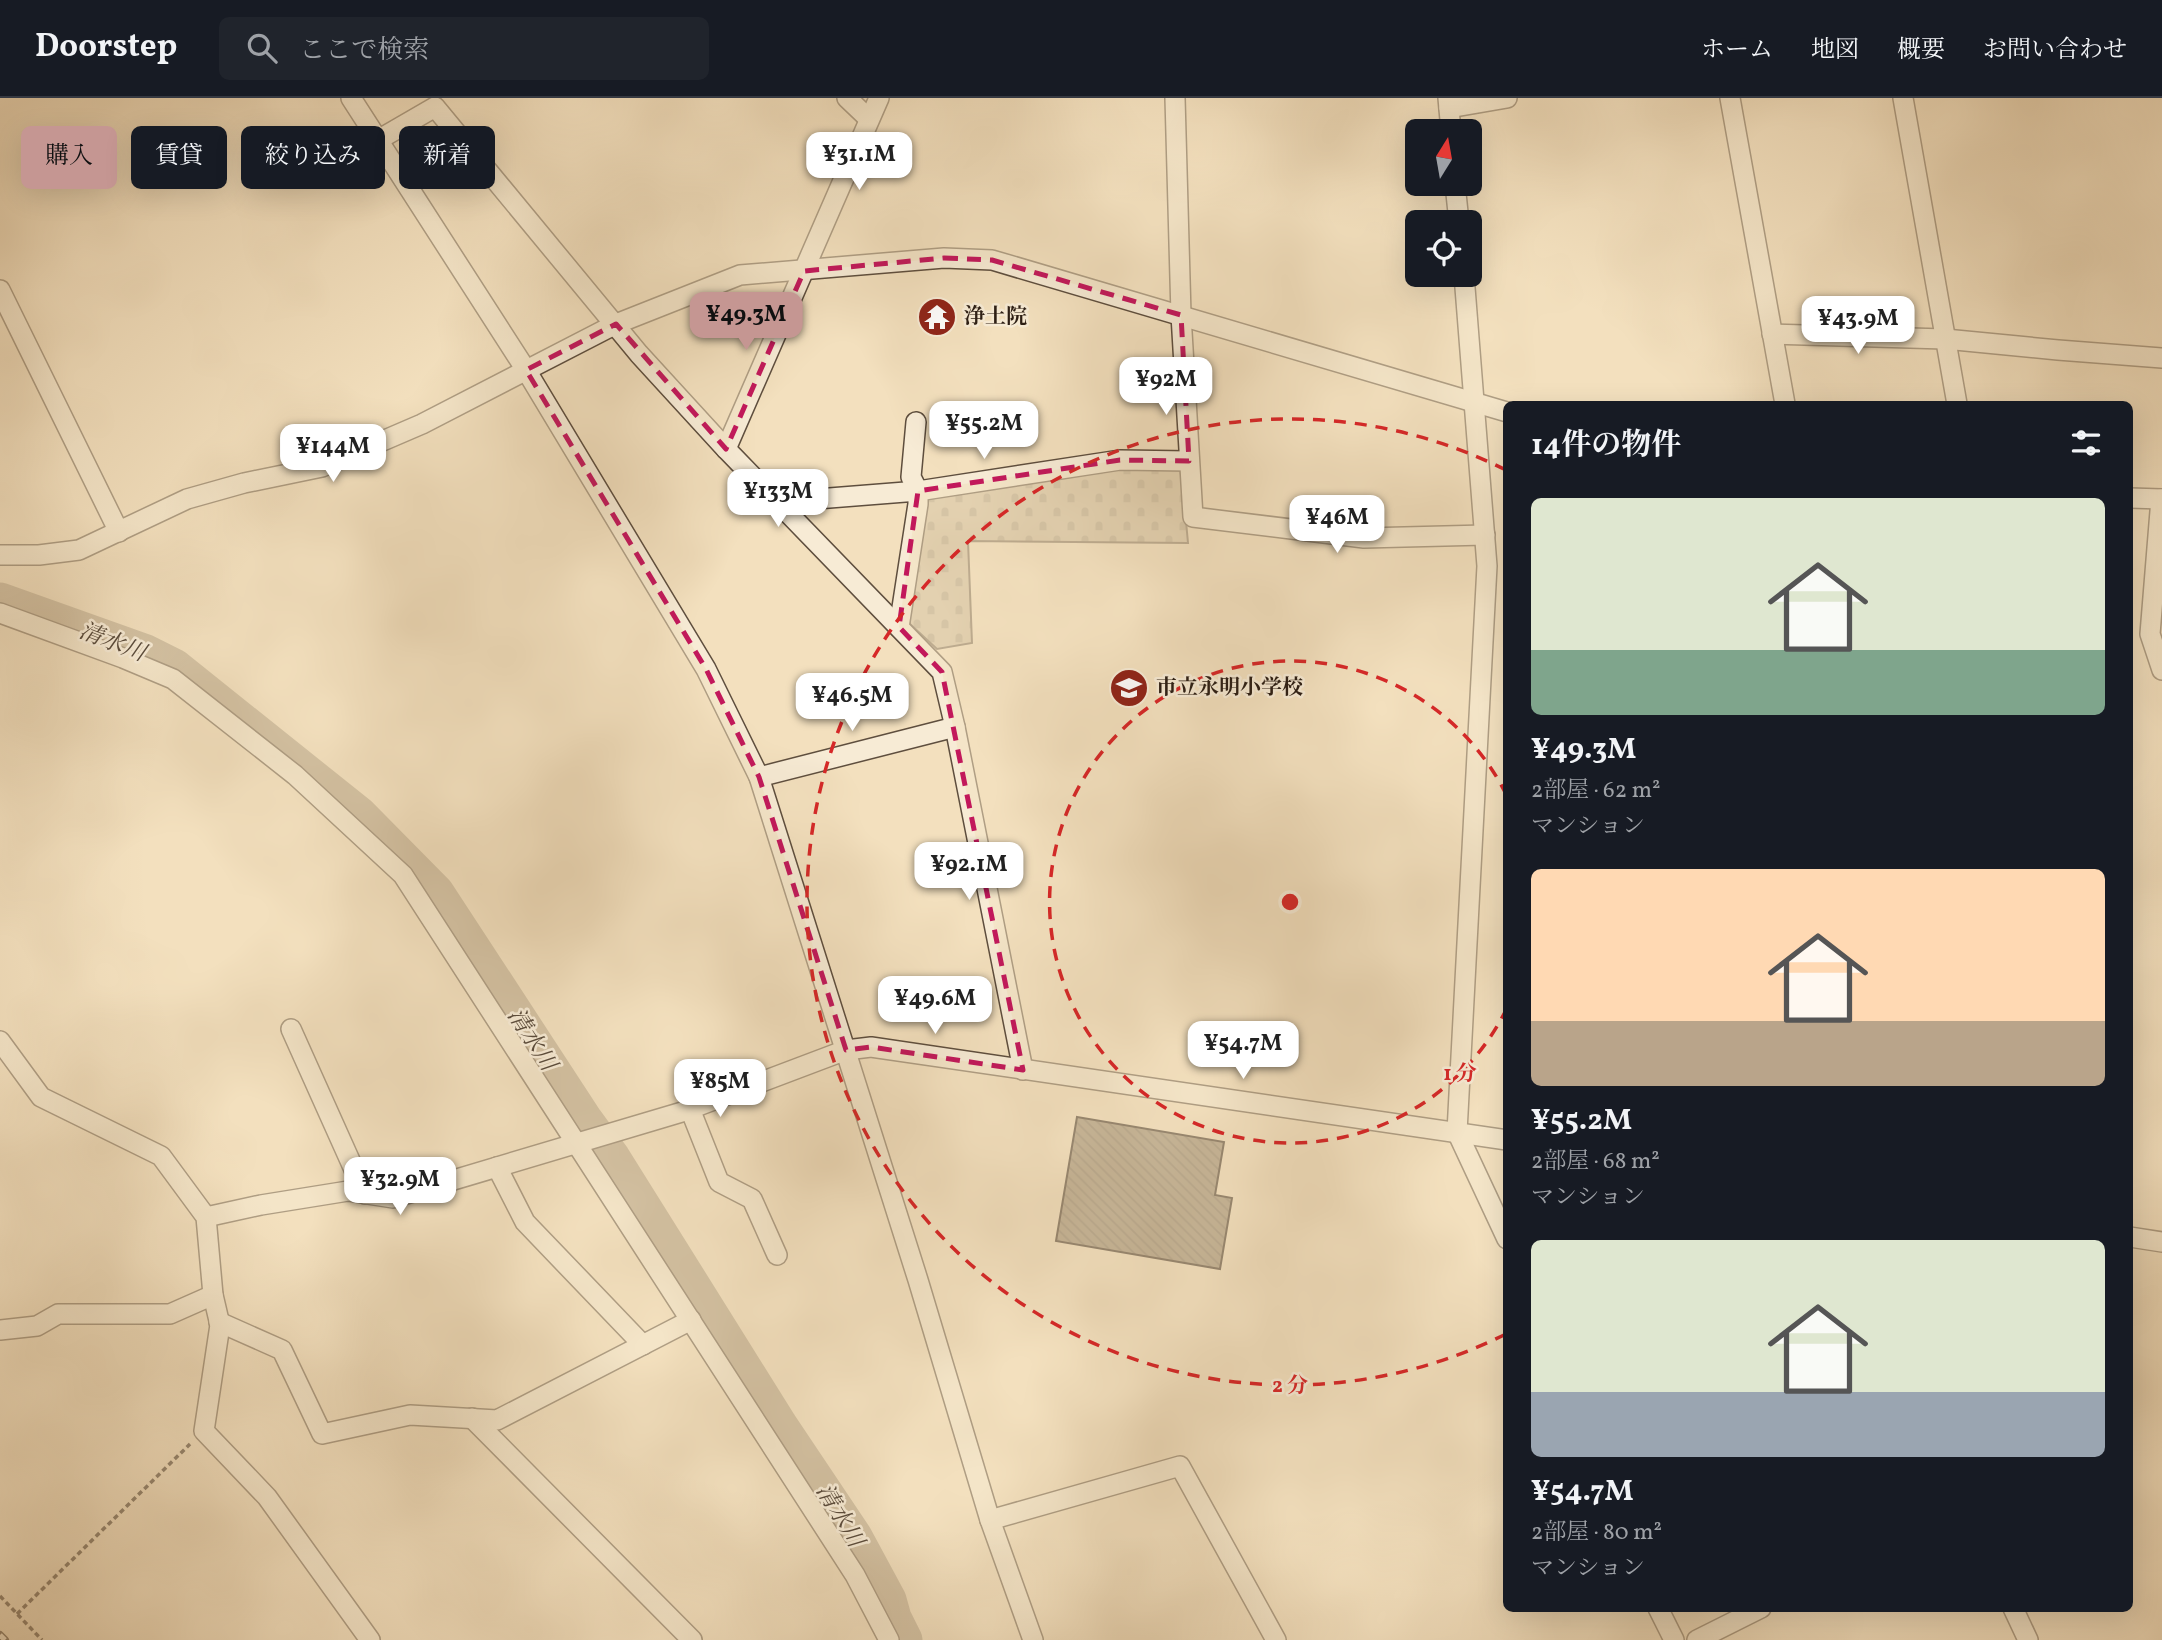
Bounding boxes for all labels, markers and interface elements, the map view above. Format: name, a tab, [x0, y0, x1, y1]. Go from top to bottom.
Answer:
search box	[219, 17, 709, 80]
text: Doorstep	[35, 25, 177, 71]
icon: search	[243, 29, 281, 67]
text: ここで検索	[299, 33, 429, 69]
text: ホーム	[1701, 34, 1773, 68]
text: 地図	[1811, 34, 1859, 68]
text: 概要	[1897, 34, 1945, 68]
text: お問い合わせ	[1983, 34, 2127, 68]
north arrow	[1405, 119, 1482, 196]
map controls	[1405, 119, 1482, 287]
chip: 購入	[21, 126, 117, 189]
chip: 賃貸	[131, 126, 227, 189]
chip: 絞り込み	[241, 126, 385, 189]
chip: 新着	[399, 126, 495, 189]
pin: ¥31.1M	[802, 132, 916, 192]
text: ¥31.1M	[822, 139, 896, 171]
button: locate	[1405, 210, 1482, 287]
pin: ¥49.3M	[689, 292, 803, 352]
temple icon: 浄土院	[916, 296, 958, 338]
pin: ¥43.9M	[1801, 296, 1915, 356]
text: ¥49.3M	[706, 299, 786, 331]
place label: 浄土院	[964, 303, 1027, 332]
text: ¥43.9M	[1818, 303, 1898, 335]
pin: ¥92M	[1125, 358, 1207, 417]
text: ¥92M	[1135, 364, 1197, 396]
pin: ¥55.2M	[927, 402, 1041, 461]
text: ¥55.2M	[945, 408, 1023, 440]
pin: ¥144M	[284, 424, 382, 484]
icon: filters	[2067, 424, 2105, 462]
text: 14件の物件	[1531, 425, 1681, 467]
text: ¥144M	[296, 431, 370, 463]
pin: ¥133M	[729, 470, 827, 529]
text: ¥133M	[743, 476, 813, 508]
pin: ¥46M	[1296, 496, 1378, 555]
text: ¥46M	[1305, 502, 1369, 534]
icon: home	[1755, 544, 1881, 670]
water label: 清水川	[74, 616, 153, 671]
school or university icon: 市立永明小学校	[1108, 667, 1150, 709]
pin: ¥46.5M	[795, 674, 909, 733]
place label: 市立永明小学校	[1156, 674, 1303, 703]
text: ¥46.5M	[812, 680, 892, 712]
text: ¥49.3M	[1531, 729, 1636, 771]
text: 2部屋 · 62 m²	[1531, 775, 1661, 807]
text: マンション	[1531, 811, 1645, 843]
pin: ¥92.1M	[912, 842, 1026, 902]
text: ¥92.1M	[930, 849, 1008, 881]
centre of rings	[1278, 890, 1302, 914]
icon: home	[1755, 915, 1881, 1041]
pin: ¥49.6M	[878, 976, 992, 1036]
text: ¥49.6M	[894, 983, 976, 1015]
water label: 清水川	[499, 1002, 565, 1080]
pin: ¥54.7M	[1186, 1021, 1300, 1081]
text: ¥54.7M	[1204, 1028, 1282, 1060]
pin: ¥85M	[679, 1060, 761, 1119]
text: 1 分	[1443, 1060, 1477, 1089]
text: ¥85M	[690, 1066, 750, 1098]
text: ¥55.2M	[1531, 1100, 1632, 1142]
text: 2部屋 · 68 m²	[1531, 1146, 1660, 1178]
pin: ¥32.9M	[343, 1158, 457, 1217]
text: ¥32.9M	[360, 1164, 440, 1196]
text: マンション	[1531, 1182, 1645, 1214]
icon: home	[1755, 1286, 1881, 1412]
text: 2 分	[1272, 1372, 1308, 1401]
text: ¥54.7M	[1531, 1471, 1634, 1513]
water label: 清水川	[808, 1478, 872, 1556]
text: 2部屋 · 80 m²	[1531, 1517, 1662, 1549]
text: マンション	[1531, 1553, 1645, 1585]

